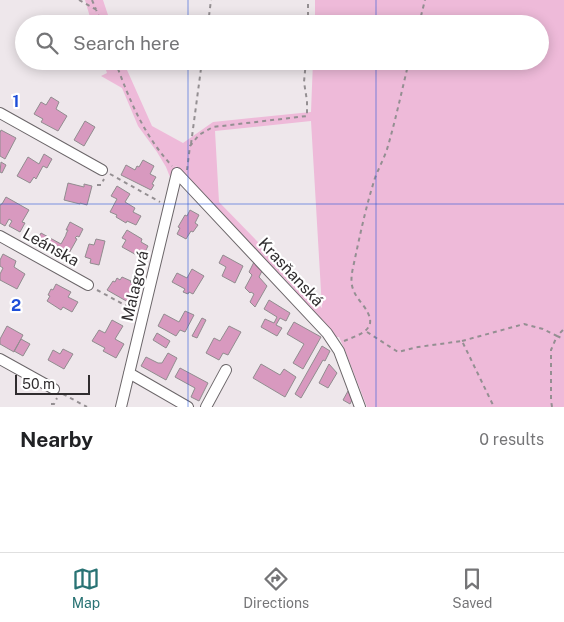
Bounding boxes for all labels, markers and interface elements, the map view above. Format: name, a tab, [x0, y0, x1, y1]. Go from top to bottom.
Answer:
search box	[15, 15, 549, 70]
icon: search	[33, 29, 61, 57]
text: Search here	[73, 32, 180, 54]
text: 1	[13, 92, 19, 111]
street label: Leánska	[19, 224, 83, 270]
street label: Krasňanská	[254, 234, 328, 310]
street label: Malagová	[118, 249, 152, 323]
text: 2	[11, 296, 21, 315]
scale bar	[15, 372, 90, 395]
text: 50 m	[22, 376, 55, 392]
text: Nearby	[20, 427, 93, 452]
text: 0 results	[479, 430, 544, 449]
tab: Map	[72, 565, 100, 611]
tab: Directions	[243, 565, 309, 611]
tab: Saved	[452, 565, 492, 611]

